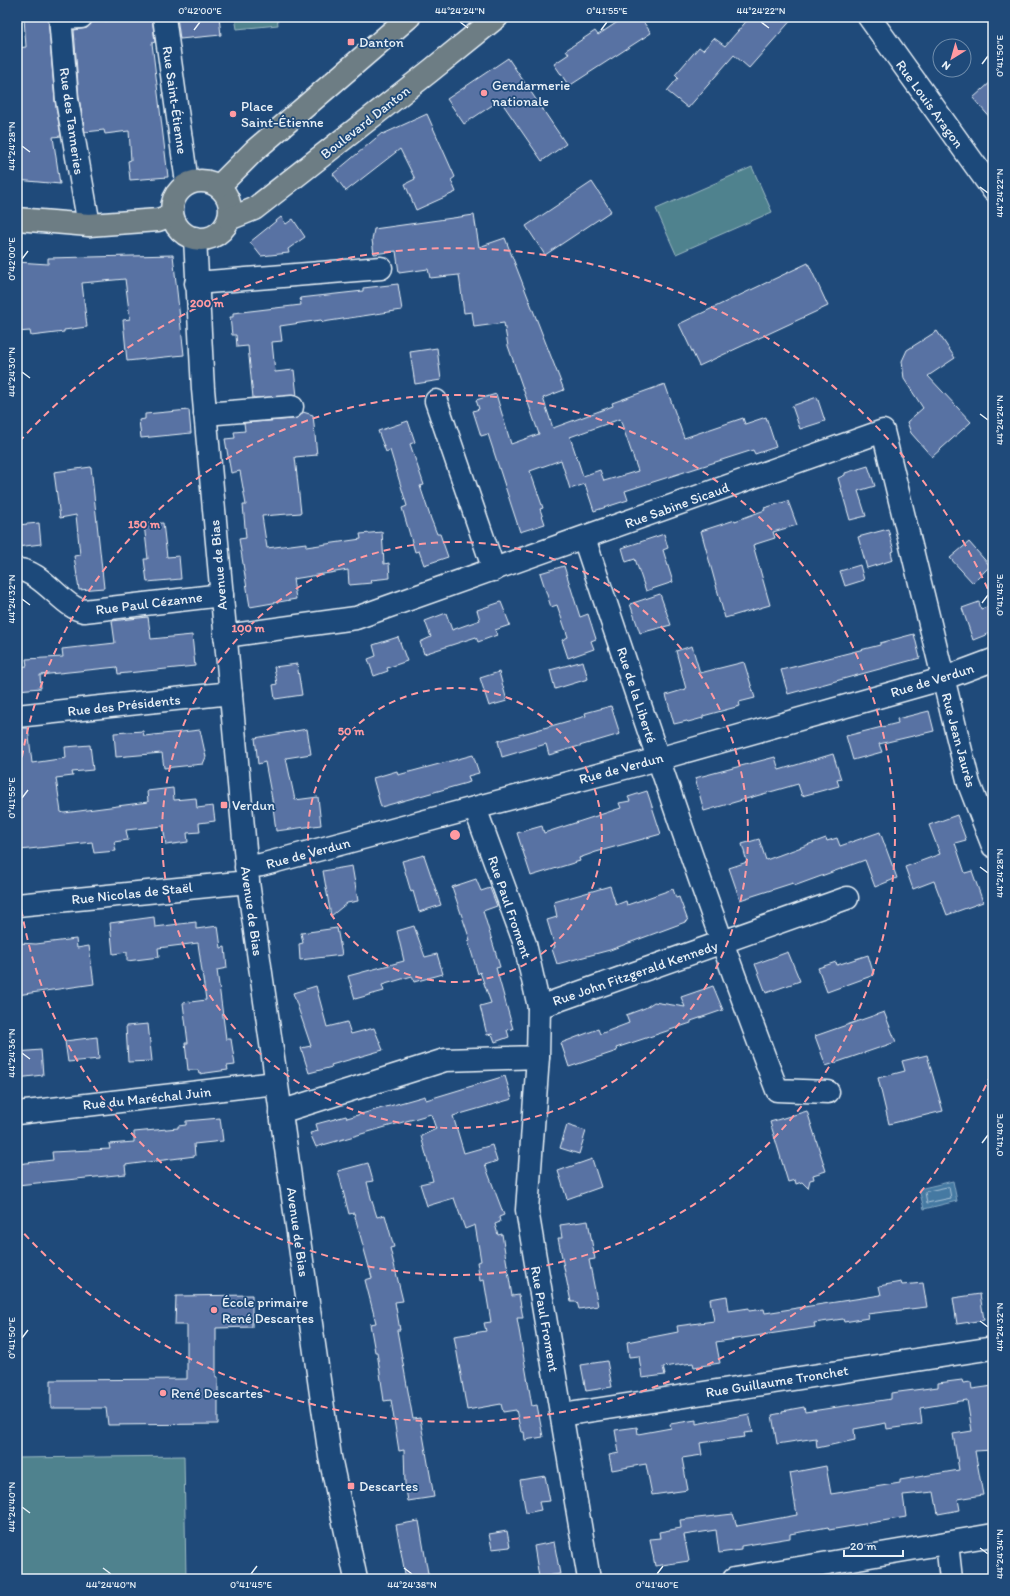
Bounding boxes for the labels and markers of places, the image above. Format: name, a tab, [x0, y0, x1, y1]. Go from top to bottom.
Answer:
place label: Danton	[359, 34, 404, 51]
marker: Danton	[346, 37, 356, 47]
place label: Gendarmerie nationale	[492, 77, 571, 110]
marker: Gendarmerie nationale	[479, 88, 489, 98]
place label: Place Saint-Étienne	[241, 98, 324, 131]
marker: Place Saint-Étienne	[228, 109, 238, 119]
place label: Verdun	[232, 797, 275, 814]
marker: Verdun	[219, 800, 229, 810]
centre of rings	[448, 828, 462, 842]
place label: École primaire René Descartes	[222, 1294, 314, 1327]
marker: École primaire René Descartes	[209, 1305, 219, 1315]
place label: René Descartes	[171, 1385, 263, 1402]
marker: René Descartes	[158, 1388, 168, 1398]
place label: Descartes	[359, 1478, 418, 1495]
marker: Descartes	[346, 1481, 356, 1491]

